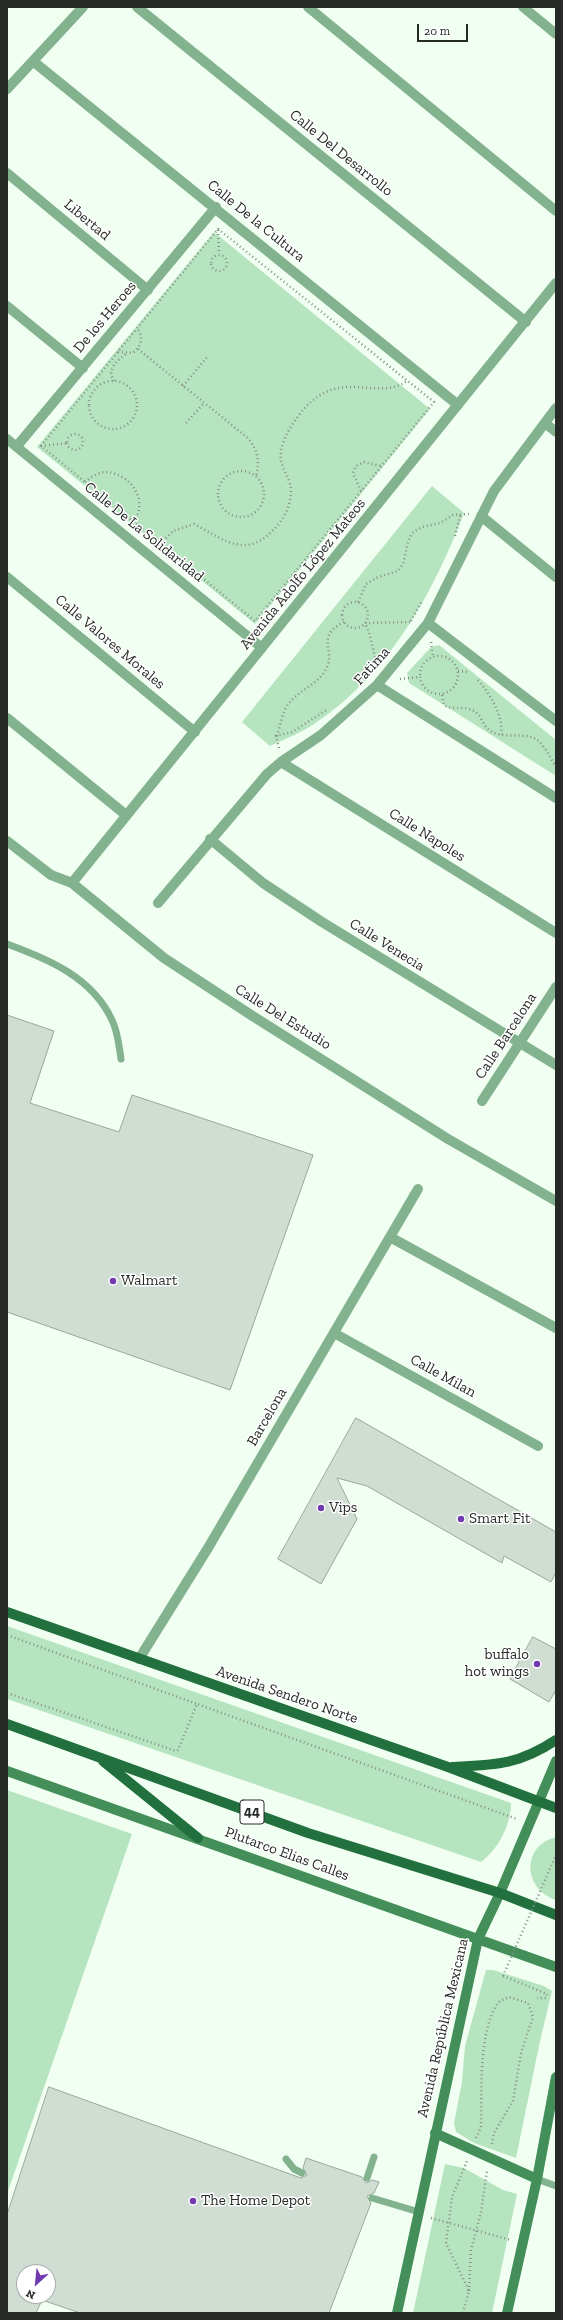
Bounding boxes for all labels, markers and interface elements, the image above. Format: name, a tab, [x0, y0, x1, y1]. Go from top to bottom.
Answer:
scale bar	[419, 16, 470, 42]
text: 20 m	[424, 24, 450, 38]
street label: Calle Del Desarrollo	[286, 106, 396, 200]
street label: Calle De la Cultura	[203, 176, 309, 266]
street label: Libertad	[60, 195, 114, 245]
street label: De los Heroes	[70, 277, 140, 357]
street label: Calle De La Solidaridad	[81, 478, 207, 586]
street label: Avenida Adolfo López Mateos	[236, 495, 370, 653]
street label: Calle Valores Morales	[51, 591, 169, 693]
street label: Fatima	[350, 643, 394, 689]
street label: Calle Napoles	[385, 804, 469, 866]
street label: Calle Venecia	[346, 915, 428, 975]
street label: Calle Del Estudio	[232, 980, 334, 1054]
street label: Calle Barcelona	[471, 989, 541, 1083]
place label: Walmart	[121, 1272, 178, 1290]
marker: Walmart	[108, 1276, 118, 1286]
street label: Calle Milan	[407, 1351, 479, 1401]
street label: Barcelona	[243, 1385, 291, 1449]
place label: Vips	[329, 1499, 357, 1517]
marker: Vips	[316, 1503, 326, 1513]
place label: Smart Fit	[469, 1510, 531, 1528]
marker: Smart Fit	[456, 1514, 466, 1524]
place label: buffalo hot wings	[465, 1646, 529, 1681]
marker: buffalo hot wings	[532, 1659, 542, 1669]
street label: Avenida Sendero Norte	[214, 1662, 360, 1728]
road number: 44	[240, 1800, 264, 1824]
street label: Plutarco Elias Calles	[222, 1823, 352, 1885]
street label: Avenida República Mexicana	[414, 1937, 472, 2119]
place label: The Home Depot	[201, 2192, 310, 2210]
marker: The Home Depot	[188, 2196, 198, 2206]
north arrow	[16, 2264, 56, 2304]
text: N	[24, 2287, 37, 2302]

